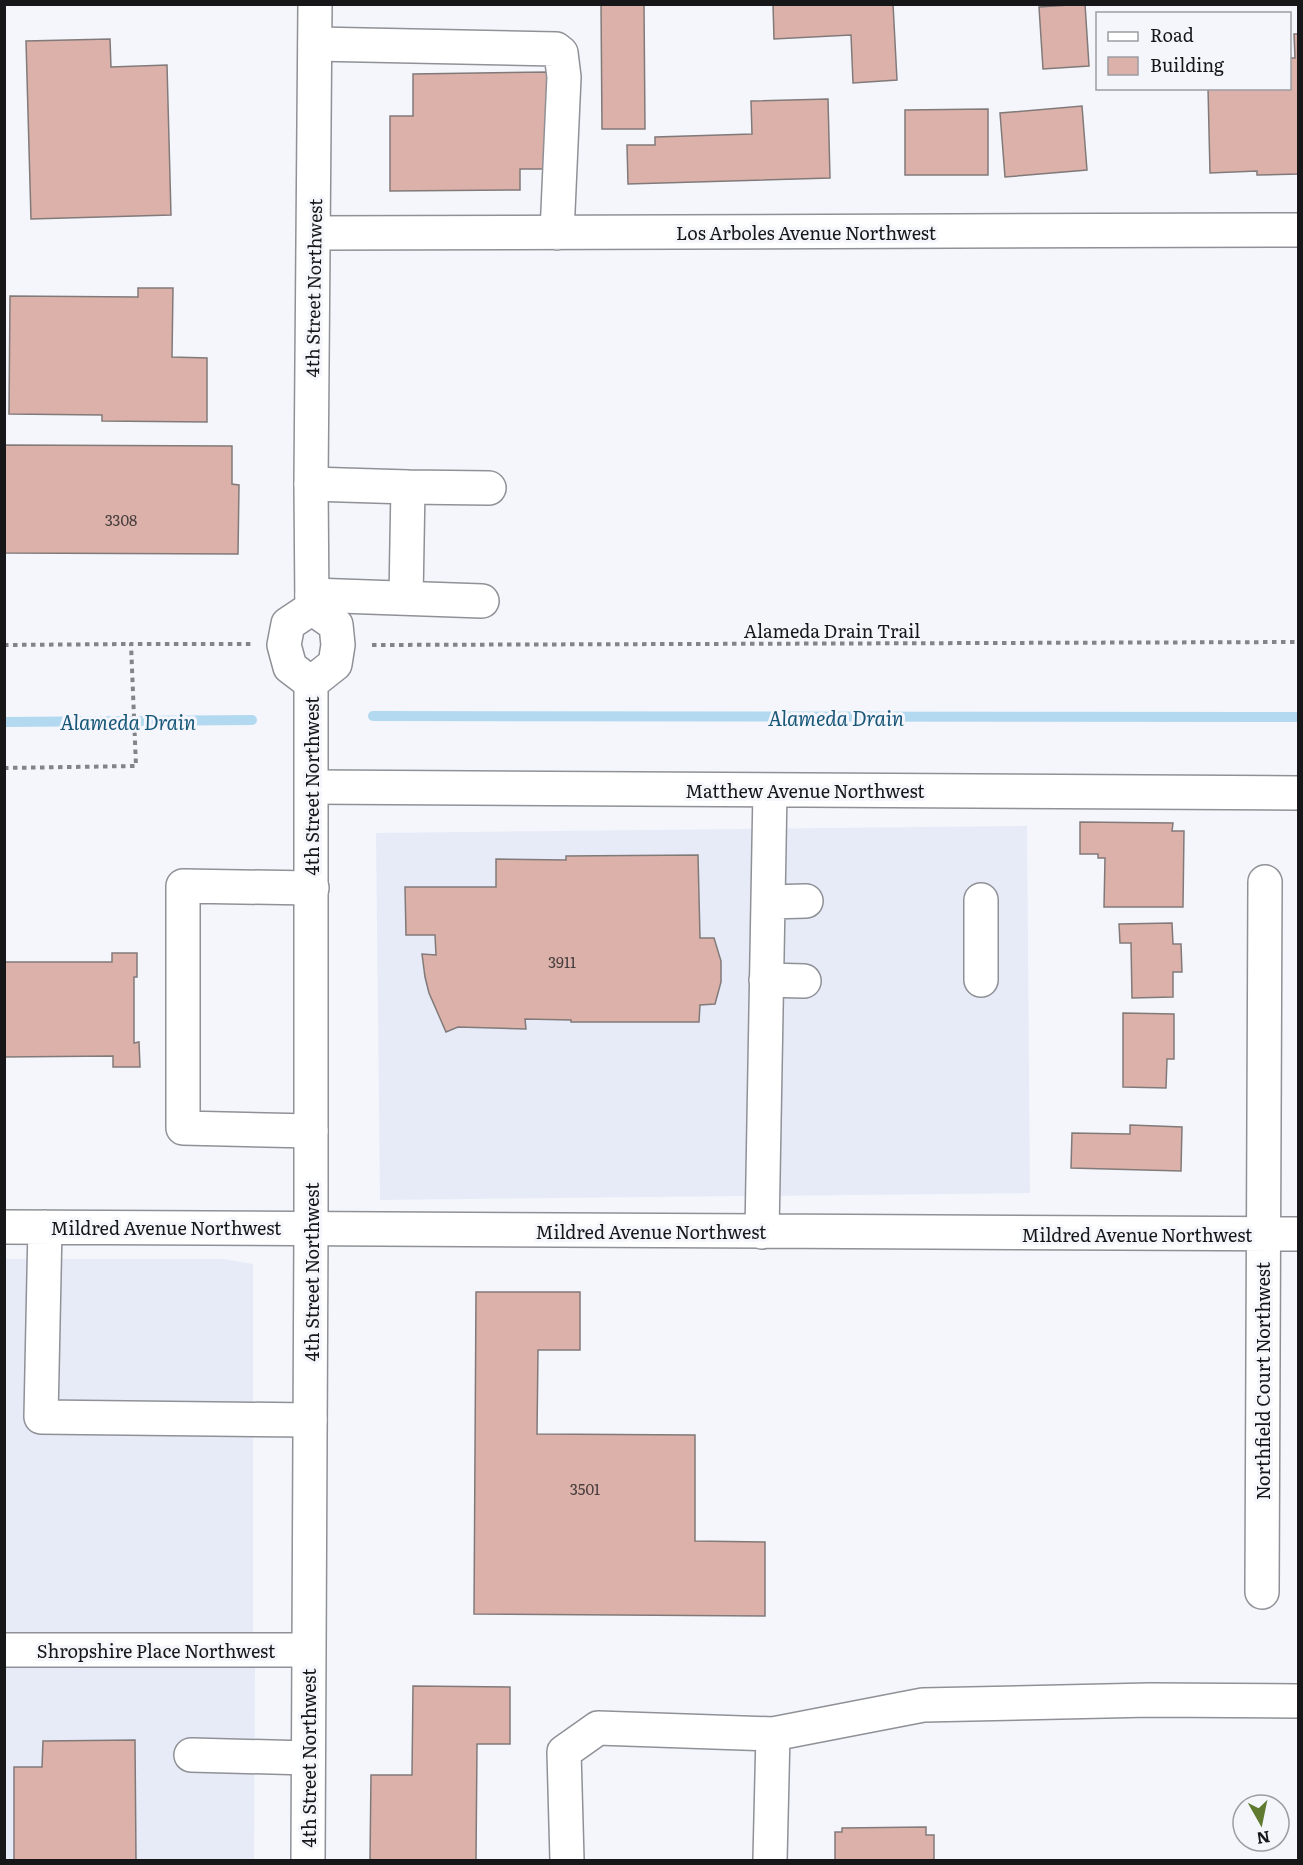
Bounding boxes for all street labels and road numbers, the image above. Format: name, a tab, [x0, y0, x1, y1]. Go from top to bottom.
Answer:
street label: 4th Street Northwest	[298, 198, 328, 378]
street label: Los Arboles Avenue Northwest	[676, 219, 937, 246]
street label: Alameda Drain Trail	[744, 617, 920, 644]
street label: 4th Street Northwest	[298, 696, 325, 875]
street label: Matthew Avenue Northwest	[685, 777, 925, 804]
street label: 4th Street Northwest	[298, 1182, 325, 1361]
street label: Mildred Avenue Northwest	[51, 1214, 282, 1241]
street label: Mildred Avenue Northwest	[536, 1218, 767, 1245]
street label: Mildred Avenue Northwest	[1022, 1221, 1253, 1248]
street label: Northfield Court Northwest	[1249, 1261, 1276, 1500]
street label: Shropshire Place Northwest	[37, 1637, 276, 1664]
street label: 4th Street Northwest	[295, 1668, 322, 1847]

